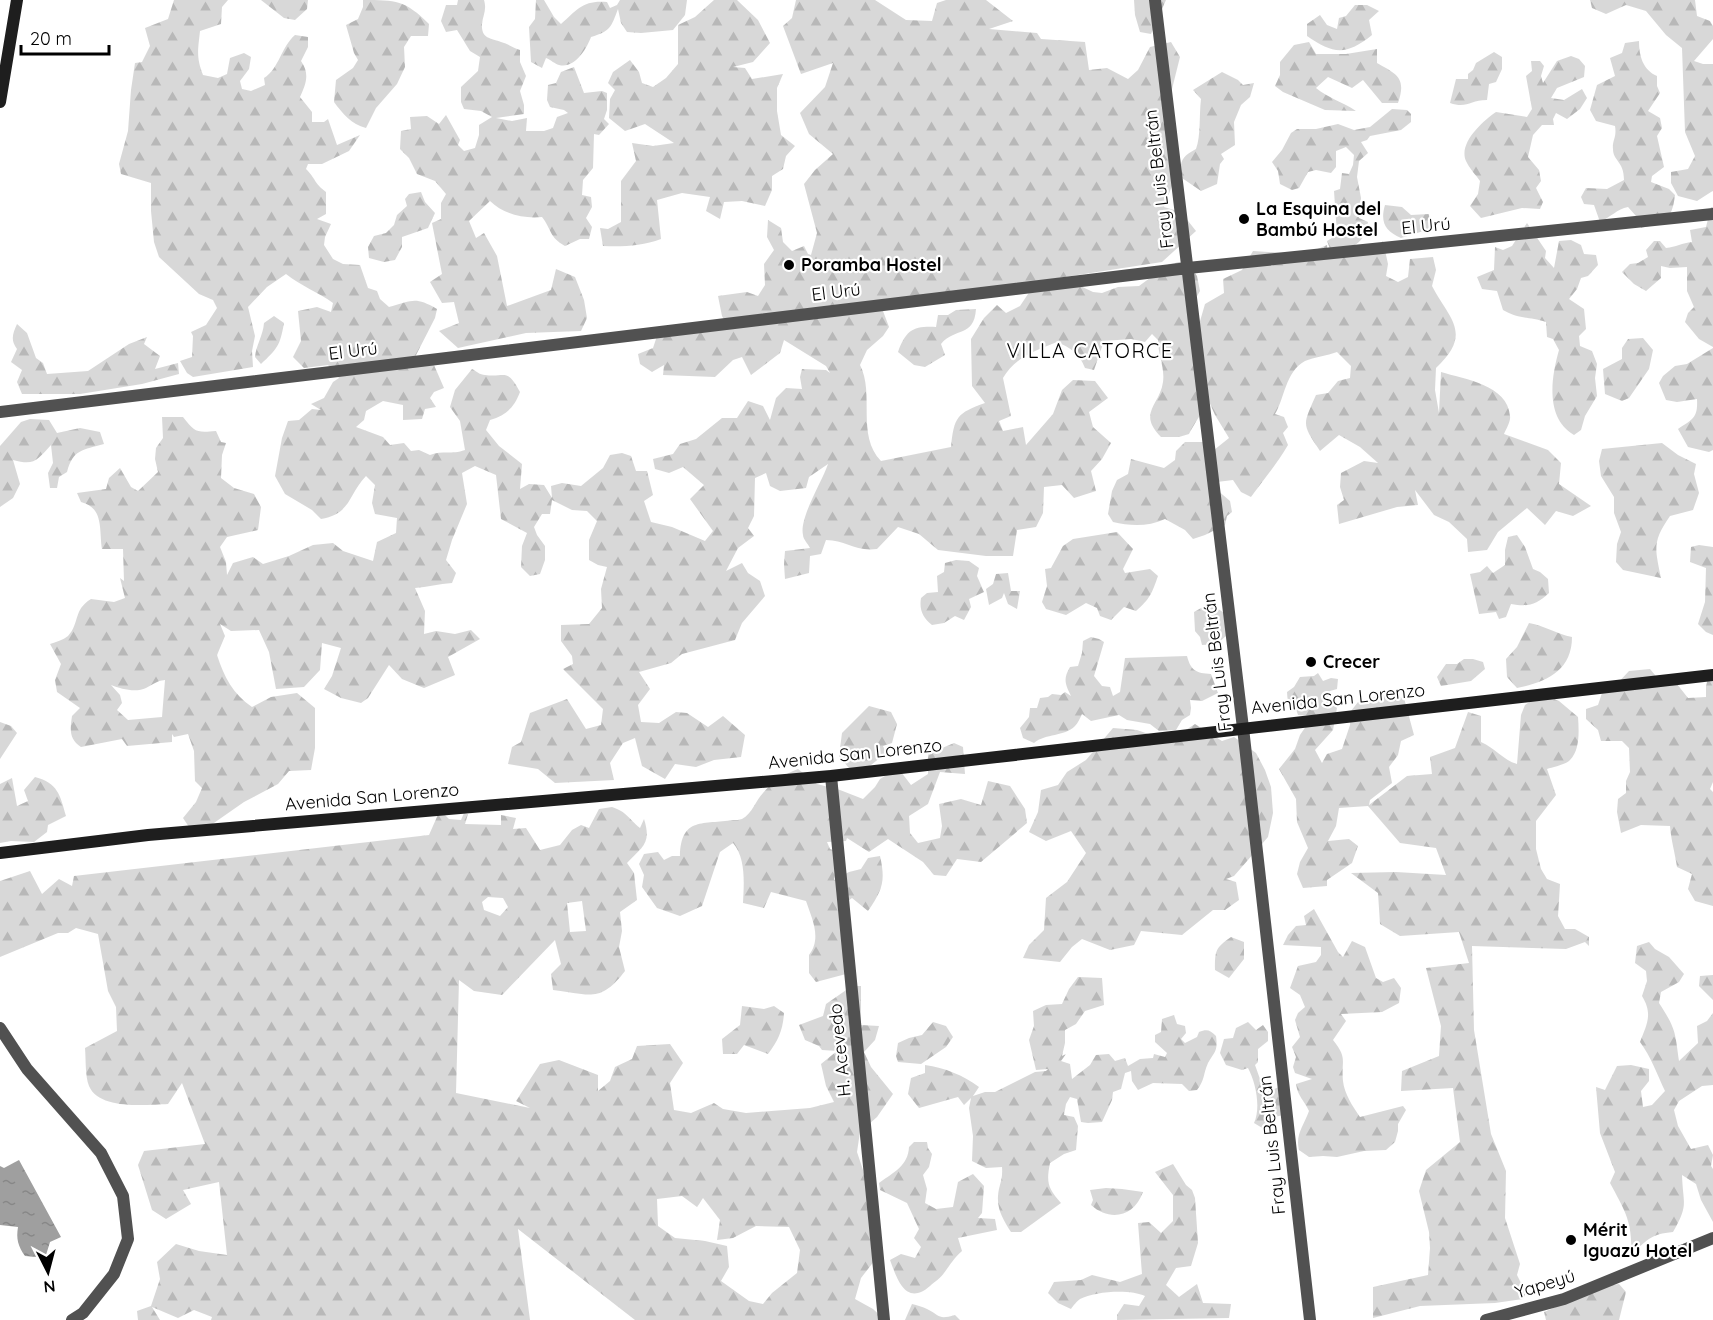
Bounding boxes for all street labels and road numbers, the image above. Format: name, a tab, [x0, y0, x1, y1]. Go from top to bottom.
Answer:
street label: Fray Luis Beltrán	[1139, 108, 1178, 250]
street label: El Urú	[1400, 211, 1452, 240]
street label: El Urú	[810, 277, 862, 306]
street label: El Urú	[327, 336, 379, 365]
street label: Fray Luis Beltrán	[1197, 591, 1236, 733]
street label: Avenida San Lorenzo	[1250, 678, 1426, 719]
street label: Avenida San Lorenzo	[767, 733, 943, 774]
street label: Avenida San Lorenzo	[284, 777, 460, 816]
street label: H. Acevedo	[823, 1002, 856, 1098]
street label: Fray Luis Beltrán	[1253, 1074, 1290, 1216]
street label: Yapeyú	[1512, 1263, 1578, 1304]

